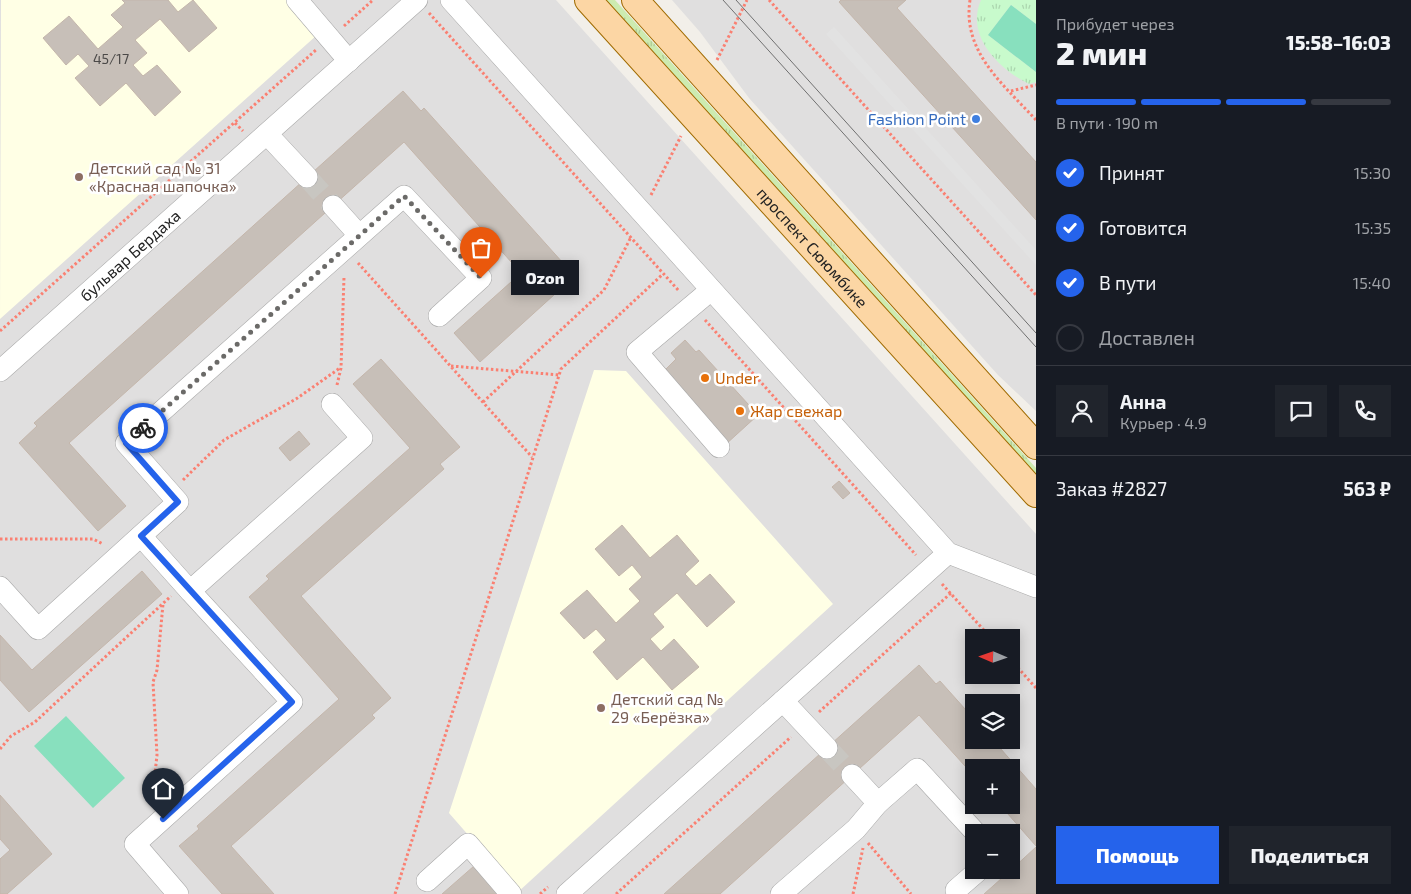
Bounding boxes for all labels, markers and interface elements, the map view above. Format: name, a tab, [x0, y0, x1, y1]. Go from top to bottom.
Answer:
text: Прибудет через	[1056, 14, 1174, 33]
text: 15:58–16:03	[1286, 31, 1391, 54]
text: 2 мин	[1056, 33, 1147, 71]
house number: 45/17	[93, 50, 129, 67]
place label: Fashion Point	[868, 109, 966, 128]
marker: Fashion Point	[970, 113, 982, 125]
text: В пути · 190 m	[1056, 113, 1158, 132]
place label: Детский сад № 31 «Красная шапочка»	[89, 158, 237, 195]
icon: check	[1056, 159, 1084, 187]
text: Принят	[1099, 161, 1165, 184]
text: 15:30	[1354, 163, 1391, 182]
marker: Детский сад № 31 «Красная шапочка»	[73, 171, 85, 183]
street label: проспект Сююмбике	[753, 183, 872, 311]
street label: бульвар Бердаха	[76, 205, 184, 305]
icon: check	[1056, 214, 1084, 242]
text: Готовится	[1099, 216, 1187, 239]
text: 15:35	[1355, 218, 1391, 237]
pin	[460, 227, 502, 278]
icon: bag	[467, 234, 495, 262]
callout: Ozon	[511, 260, 578, 296]
text: Ozon	[525, 268, 565, 287]
icon: check	[1056, 269, 1084, 297]
text: В пути	[1099, 271, 1157, 294]
text: 15:40	[1353, 273, 1391, 292]
text: Доставлен	[1099, 326, 1195, 349]
place label: Under	[715, 368, 760, 387]
marker: Under	[699, 372, 711, 384]
button: person	[1056, 385, 1108, 437]
button: chat	[1275, 385, 1327, 437]
button: phone	[1339, 385, 1391, 437]
text: Анна	[1120, 390, 1166, 413]
place label: Жар свежар	[750, 401, 842, 420]
courier	[118, 403, 168, 453]
marker: Жар свежар	[734, 405, 746, 417]
text: Курьер · 4.9	[1120, 413, 1207, 432]
icon: bike	[129, 414, 157, 442]
text: Заказ #2827	[1056, 477, 1167, 500]
text: 563 ₽	[1343, 477, 1391, 500]
north arrow	[965, 629, 1020, 684]
map controls	[965, 629, 1020, 879]
place label: Детский сад № 29 «Берёзка»	[611, 689, 724, 726]
button: layers	[965, 694, 1020, 749]
marker: Детский сад № 29 «Берёзка»	[595, 702, 607, 714]
button: +	[965, 759, 1020, 814]
pin	[142, 768, 184, 819]
icon: home	[149, 775, 177, 803]
button: −	[965, 824, 1020, 879]
button: Помощь	[1056, 826, 1219, 884]
button: Поделиться	[1229, 826, 1391, 884]

